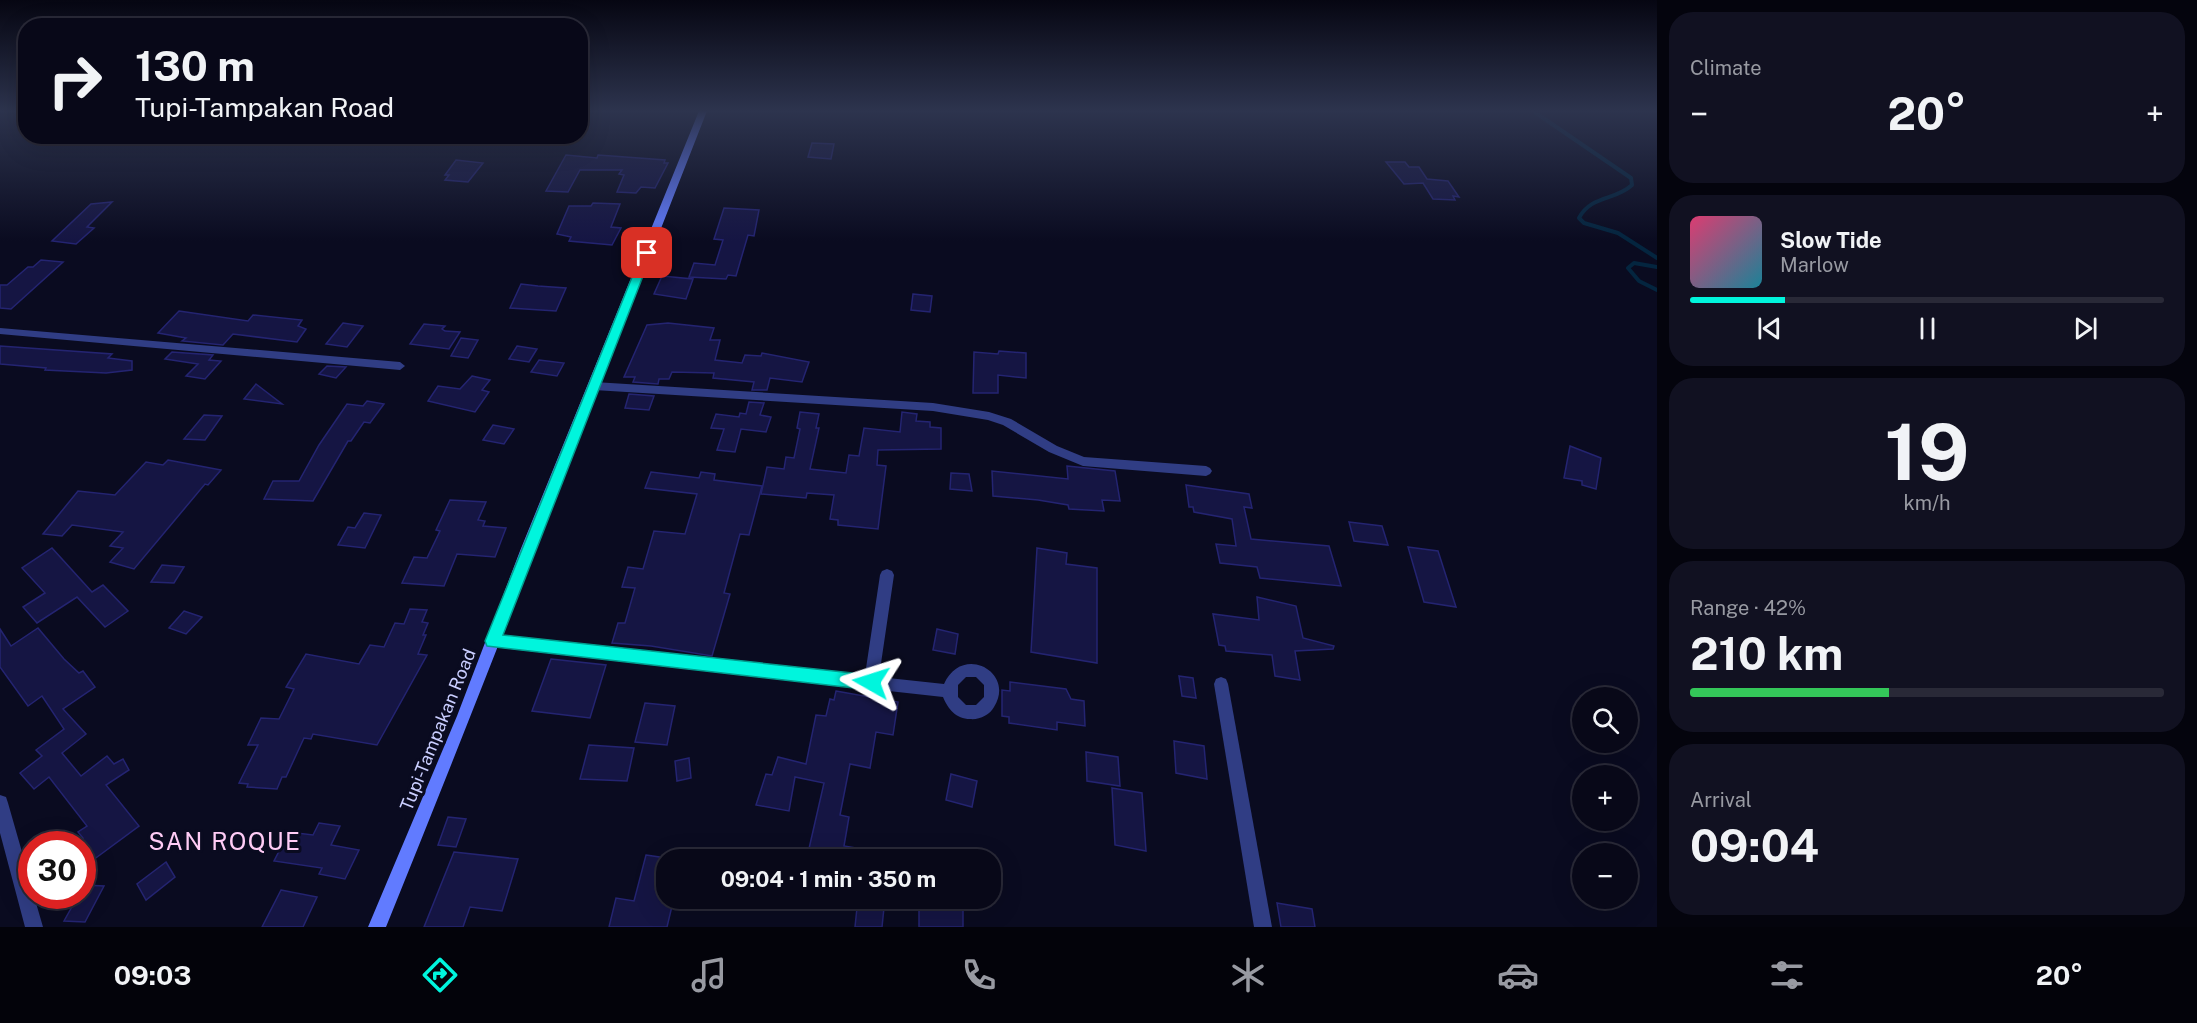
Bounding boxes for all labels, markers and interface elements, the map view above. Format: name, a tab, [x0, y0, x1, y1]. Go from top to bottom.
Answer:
text: 130 m	[135, 41, 255, 90]
icon: right	[36, 42, 114, 120]
text: Climate	[1690, 56, 1762, 80]
text: 20°	[1888, 87, 1966, 140]
text: Tupi-Tampakan Road	[135, 91, 394, 123]
text: −	[1690, 95, 1708, 133]
text: +	[2146, 95, 2164, 133]
pin	[621, 227, 672, 278]
text: Slow Tide	[1780, 227, 1882, 253]
icon: arrive	[630, 236, 663, 269]
text: Marlow	[1780, 253, 1849, 277]
icon: previous	[1753, 312, 1786, 345]
icon: pause	[1911, 312, 1944, 345]
icon: next	[2069, 312, 2102, 345]
text: 19	[1885, 406, 1969, 498]
text: km/h	[1903, 491, 1951, 515]
text: Range · 42%	[1690, 596, 1806, 620]
text: 210 km	[1690, 627, 1843, 680]
street label: Tupi-Tampakan Road	[395, 646, 480, 814]
position arrow	[839, 650, 903, 714]
map controls	[1572, 687, 1638, 909]
button: search	[1572, 687, 1638, 753]
button: +	[1572, 765, 1638, 831]
text: Arrival	[1690, 788, 1752, 812]
text: 09:04	[1690, 819, 1819, 872]
district label: SAN ROQUE	[149, 827, 301, 855]
speed limit sign: 30	[18, 831, 96, 909]
button: −	[1572, 843, 1638, 909]
text: 09:04 · 1 min · 350 m	[721, 866, 936, 892]
icon: directions	[419, 954, 461, 996]
icon: music	[688, 954, 730, 996]
icon: phone	[958, 954, 1000, 996]
icon: climate	[1227, 954, 1269, 996]
icon: car	[1497, 954, 1539, 996]
icon: filters	[1766, 954, 1808, 996]
text: 09:03	[114, 959, 191, 991]
text: 20°	[2036, 959, 2083, 991]

